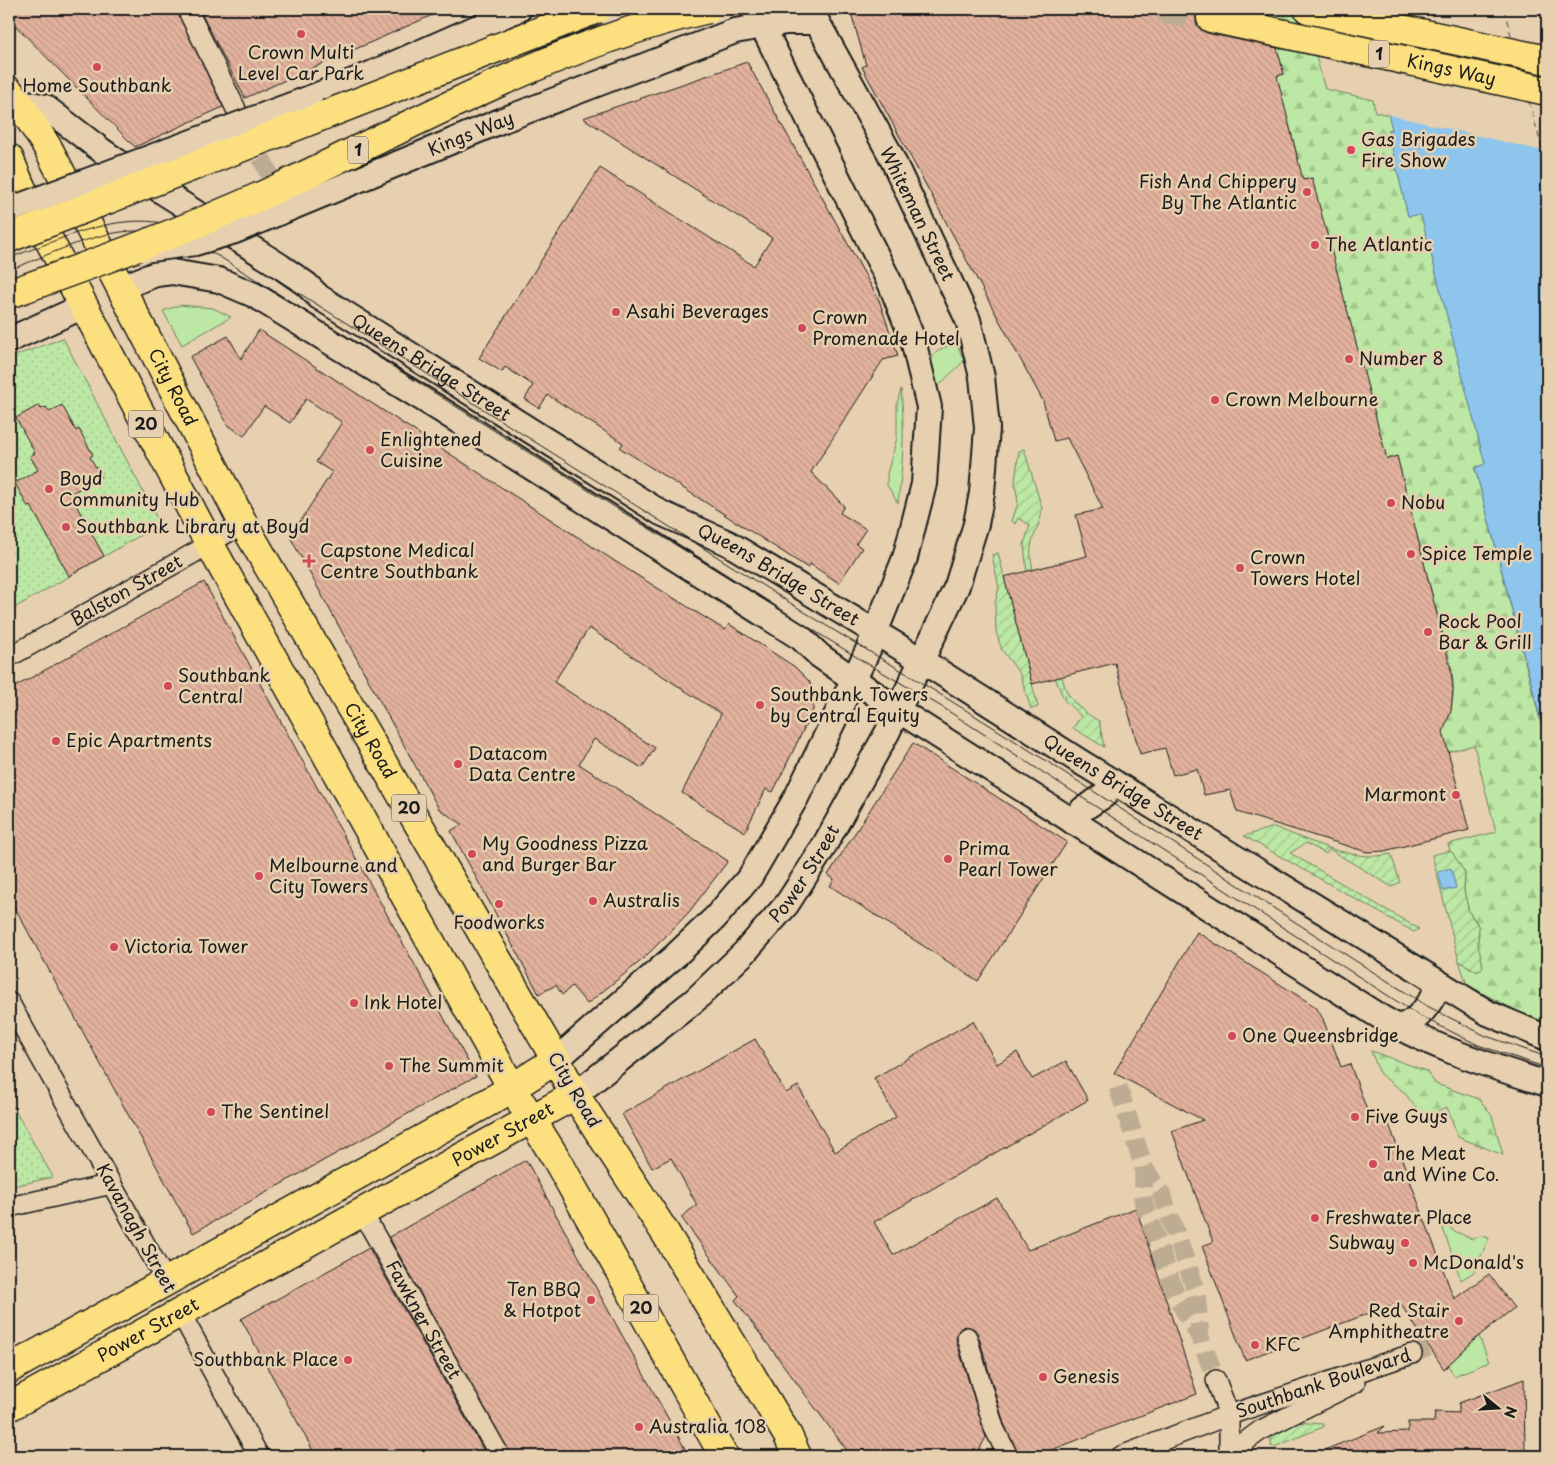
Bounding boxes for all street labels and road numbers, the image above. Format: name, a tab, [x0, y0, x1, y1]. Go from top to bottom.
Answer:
road number: 1	[1369, 41, 1389, 68]
street label: Kings Way	[1405, 46, 1499, 92]
street label: Kings Way	[423, 103, 517, 162]
road number: 1	[348, 136, 368, 164]
street label: Whiteman Street	[874, 142, 963, 285]
street label: Queens Bridge Street	[347, 306, 517, 427]
street label: City Road	[142, 343, 205, 430]
road number: 20	[128, 410, 164, 438]
street label: Queens Bridge Street	[694, 516, 865, 632]
street label: Balston Street	[65, 547, 187, 632]
street label: City Road	[338, 697, 404, 783]
street label: Queens Bridge Street	[1038, 726, 1209, 846]
road number: 20	[392, 794, 426, 821]
street label: Power Street	[762, 819, 845, 928]
street label: City Road	[542, 1046, 609, 1132]
street label: Power Street	[446, 1094, 558, 1172]
street label: Kavanagh Street	[90, 1158, 184, 1297]
street label: Fawkner Street	[380, 1255, 469, 1384]
street label: Power Street	[92, 1290, 203, 1368]
road number: 20	[624, 1295, 658, 1322]
street label: Southbank Boulevard	[1232, 1340, 1414, 1424]

